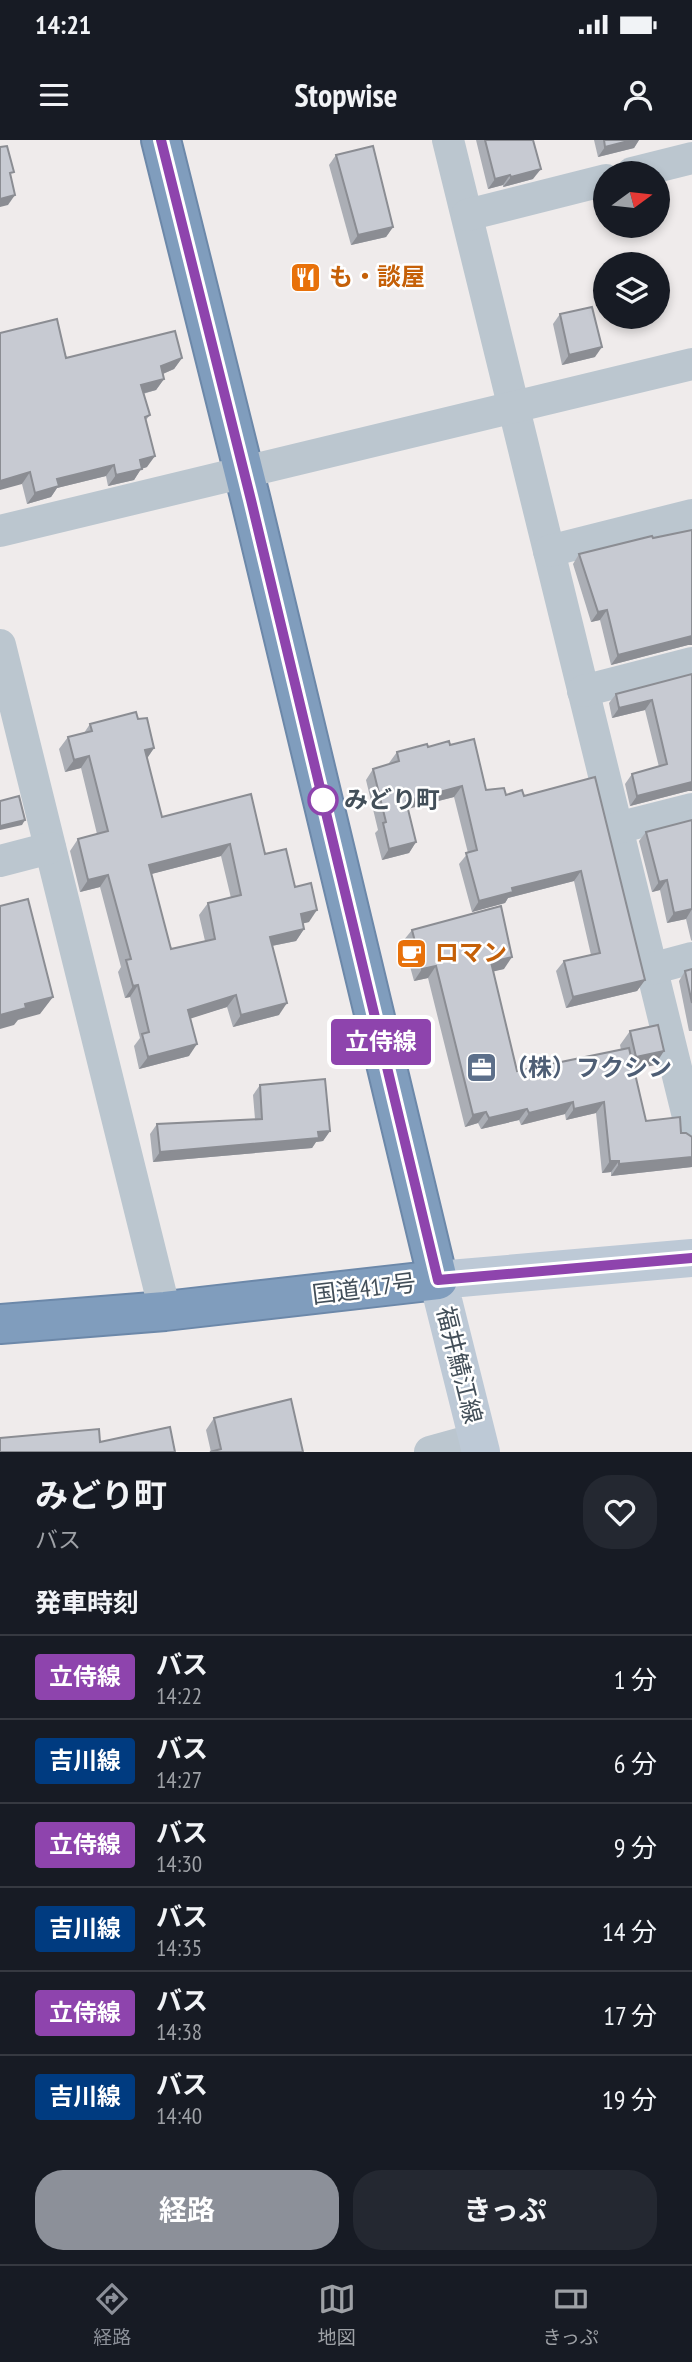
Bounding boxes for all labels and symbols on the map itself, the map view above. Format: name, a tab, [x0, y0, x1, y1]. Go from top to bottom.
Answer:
north arrow	[593, 161, 670, 238]
restaurant icon: も・談屋	[289, 260, 323, 294]
place label: も・談屋	[329, 261, 425, 292]
place label: みどり町	[344, 784, 440, 815]
marker: みどり町	[308, 785, 338, 815]
cafe icon: ロマン	[395, 936, 429, 970]
place label: ロマン	[435, 937, 507, 968]
line badge: 立侍線	[341, 1019, 421, 1065]
office icon: （株）フクシン	[464, 1051, 498, 1085]
place label: （株）フクシン	[504, 1052, 672, 1083]
street label: 国道417号	[310, 1267, 418, 1310]
street label: 福井鯖江線	[430, 1303, 489, 1427]

